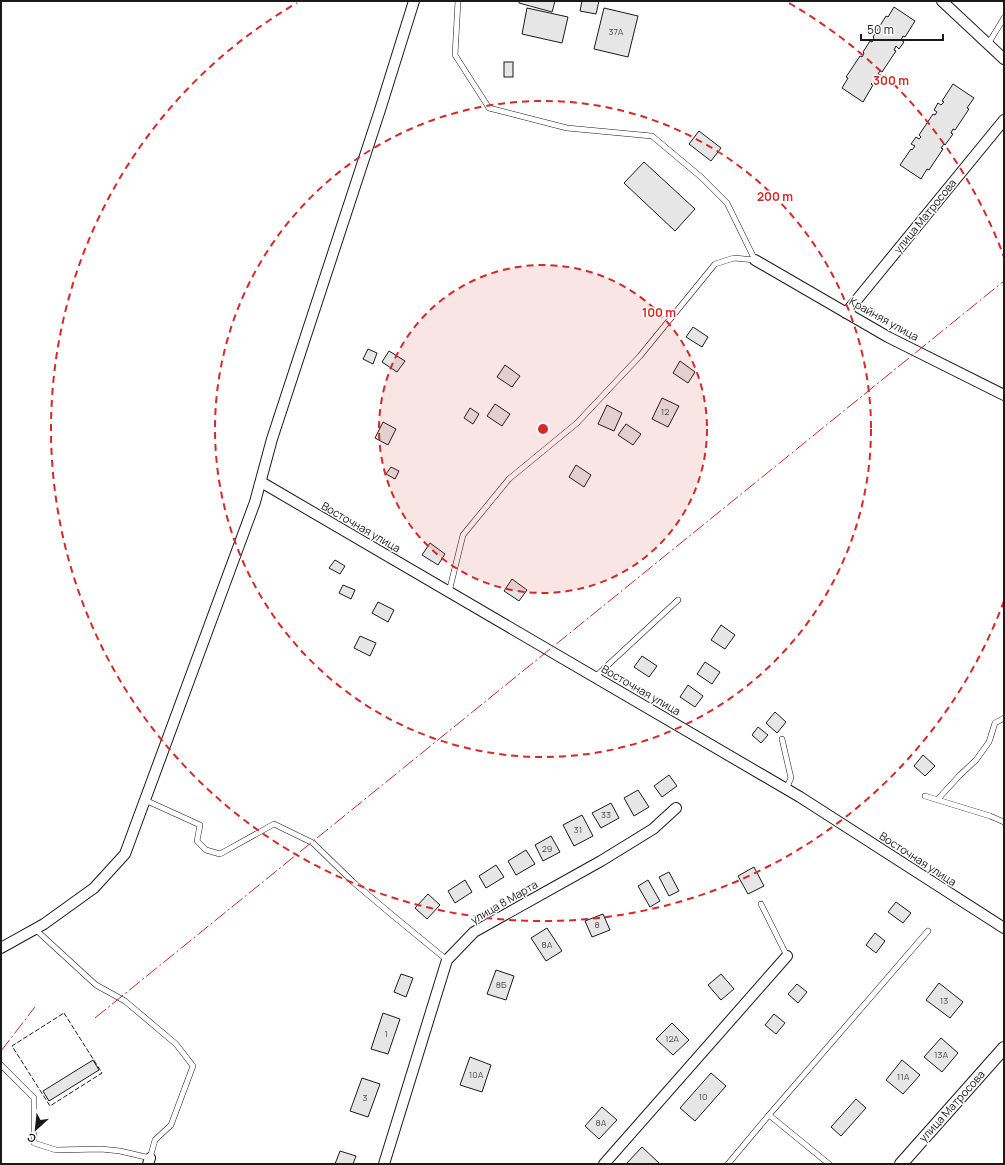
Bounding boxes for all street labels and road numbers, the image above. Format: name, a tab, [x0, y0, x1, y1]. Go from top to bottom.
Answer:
street label: улица Матросова	[890, 175, 959, 256]
street label: Крайняя улица	[847, 293, 922, 344]
street label: Восточная улица	[319, 498, 404, 555]
street label: Восточная улица	[599, 661, 684, 718]
street label: Восточная улица	[877, 828, 960, 889]
street label: улица 8 Марта	[467, 876, 540, 927]
street label: улица Матросова	[915, 1067, 988, 1145]

